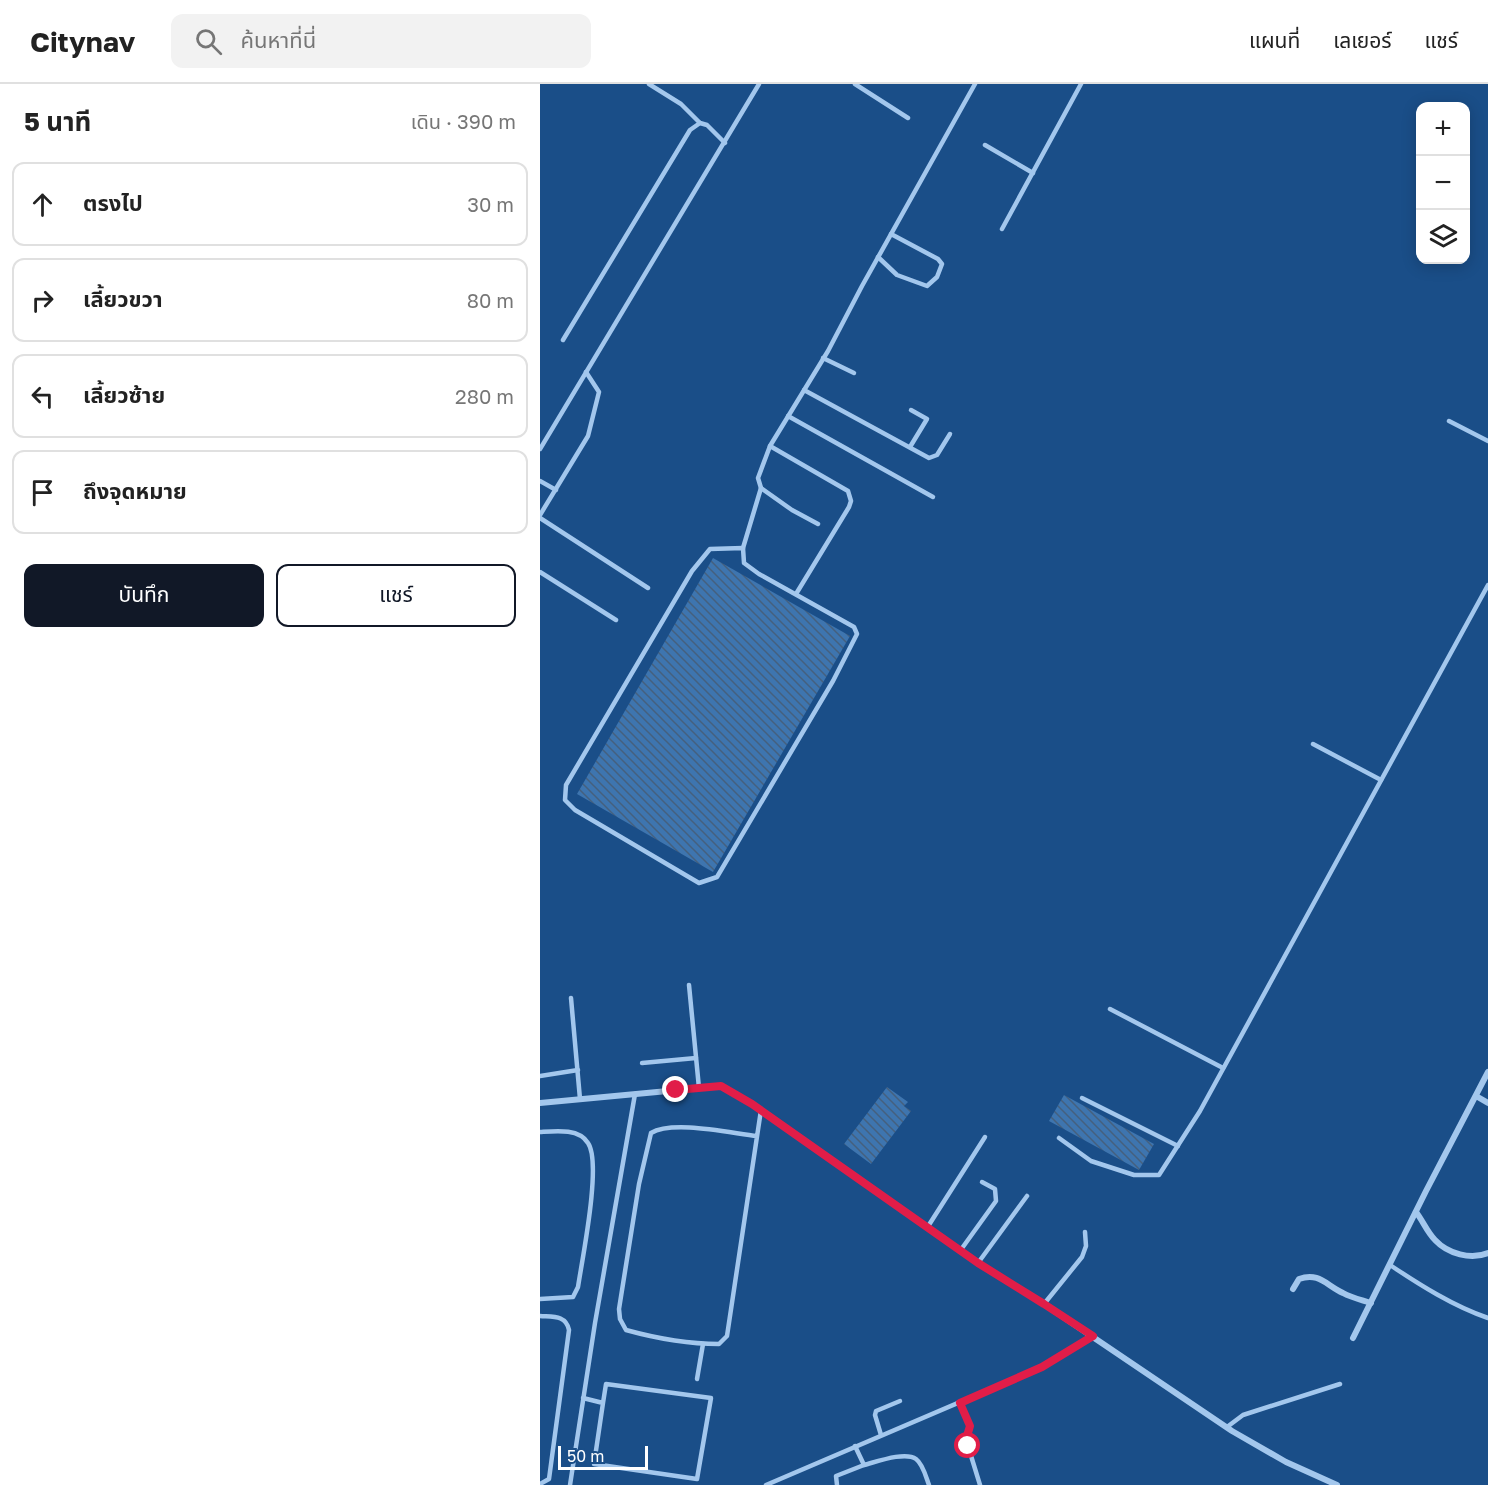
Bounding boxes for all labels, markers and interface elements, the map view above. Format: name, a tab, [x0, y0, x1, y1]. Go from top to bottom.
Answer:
search box	[171, 14, 591, 68]
text: Citynav	[30, 25, 135, 58]
icon: search	[192, 25, 225, 58]
text: ค้นหาที่นี่	[240, 26, 316, 53]
text: แผนที่	[1249, 27, 1300, 53]
text: เลเยอร์	[1333, 27, 1392, 53]
text: แชร์	[1425, 27, 1458, 53]
map controls	[1416, 102, 1470, 264]
button: +	[1416, 102, 1470, 156]
text: 5 นาที	[24, 106, 91, 137]
text: เดิน · 390 m	[411, 109, 516, 133]
button: −	[1416, 156, 1470, 210]
icon: ahead	[26, 188, 59, 221]
text: ตรงไป	[83, 189, 143, 216]
text: 30 m	[467, 192, 514, 216]
button: layers	[1416, 210, 1470, 264]
icon: right	[26, 284, 59, 317]
text: เลี้ยวขวา	[83, 285, 163, 312]
text: 80 m	[467, 288, 514, 312]
icon: left	[26, 380, 59, 413]
text: เลี้ยวซ้าย	[83, 381, 165, 408]
text: 280 m	[455, 384, 514, 408]
icon: arrive	[26, 476, 59, 509]
text: ถึงจุดหมาย	[83, 477, 187, 504]
button: บันทึก	[24, 564, 264, 627]
button: แชร์	[276, 564, 516, 627]
route end	[662, 1076, 688, 1102]
route start	[954, 1432, 980, 1458]
scale bar	[558, 1443, 648, 1470]
text: 50 m	[567, 1446, 604, 1466]

